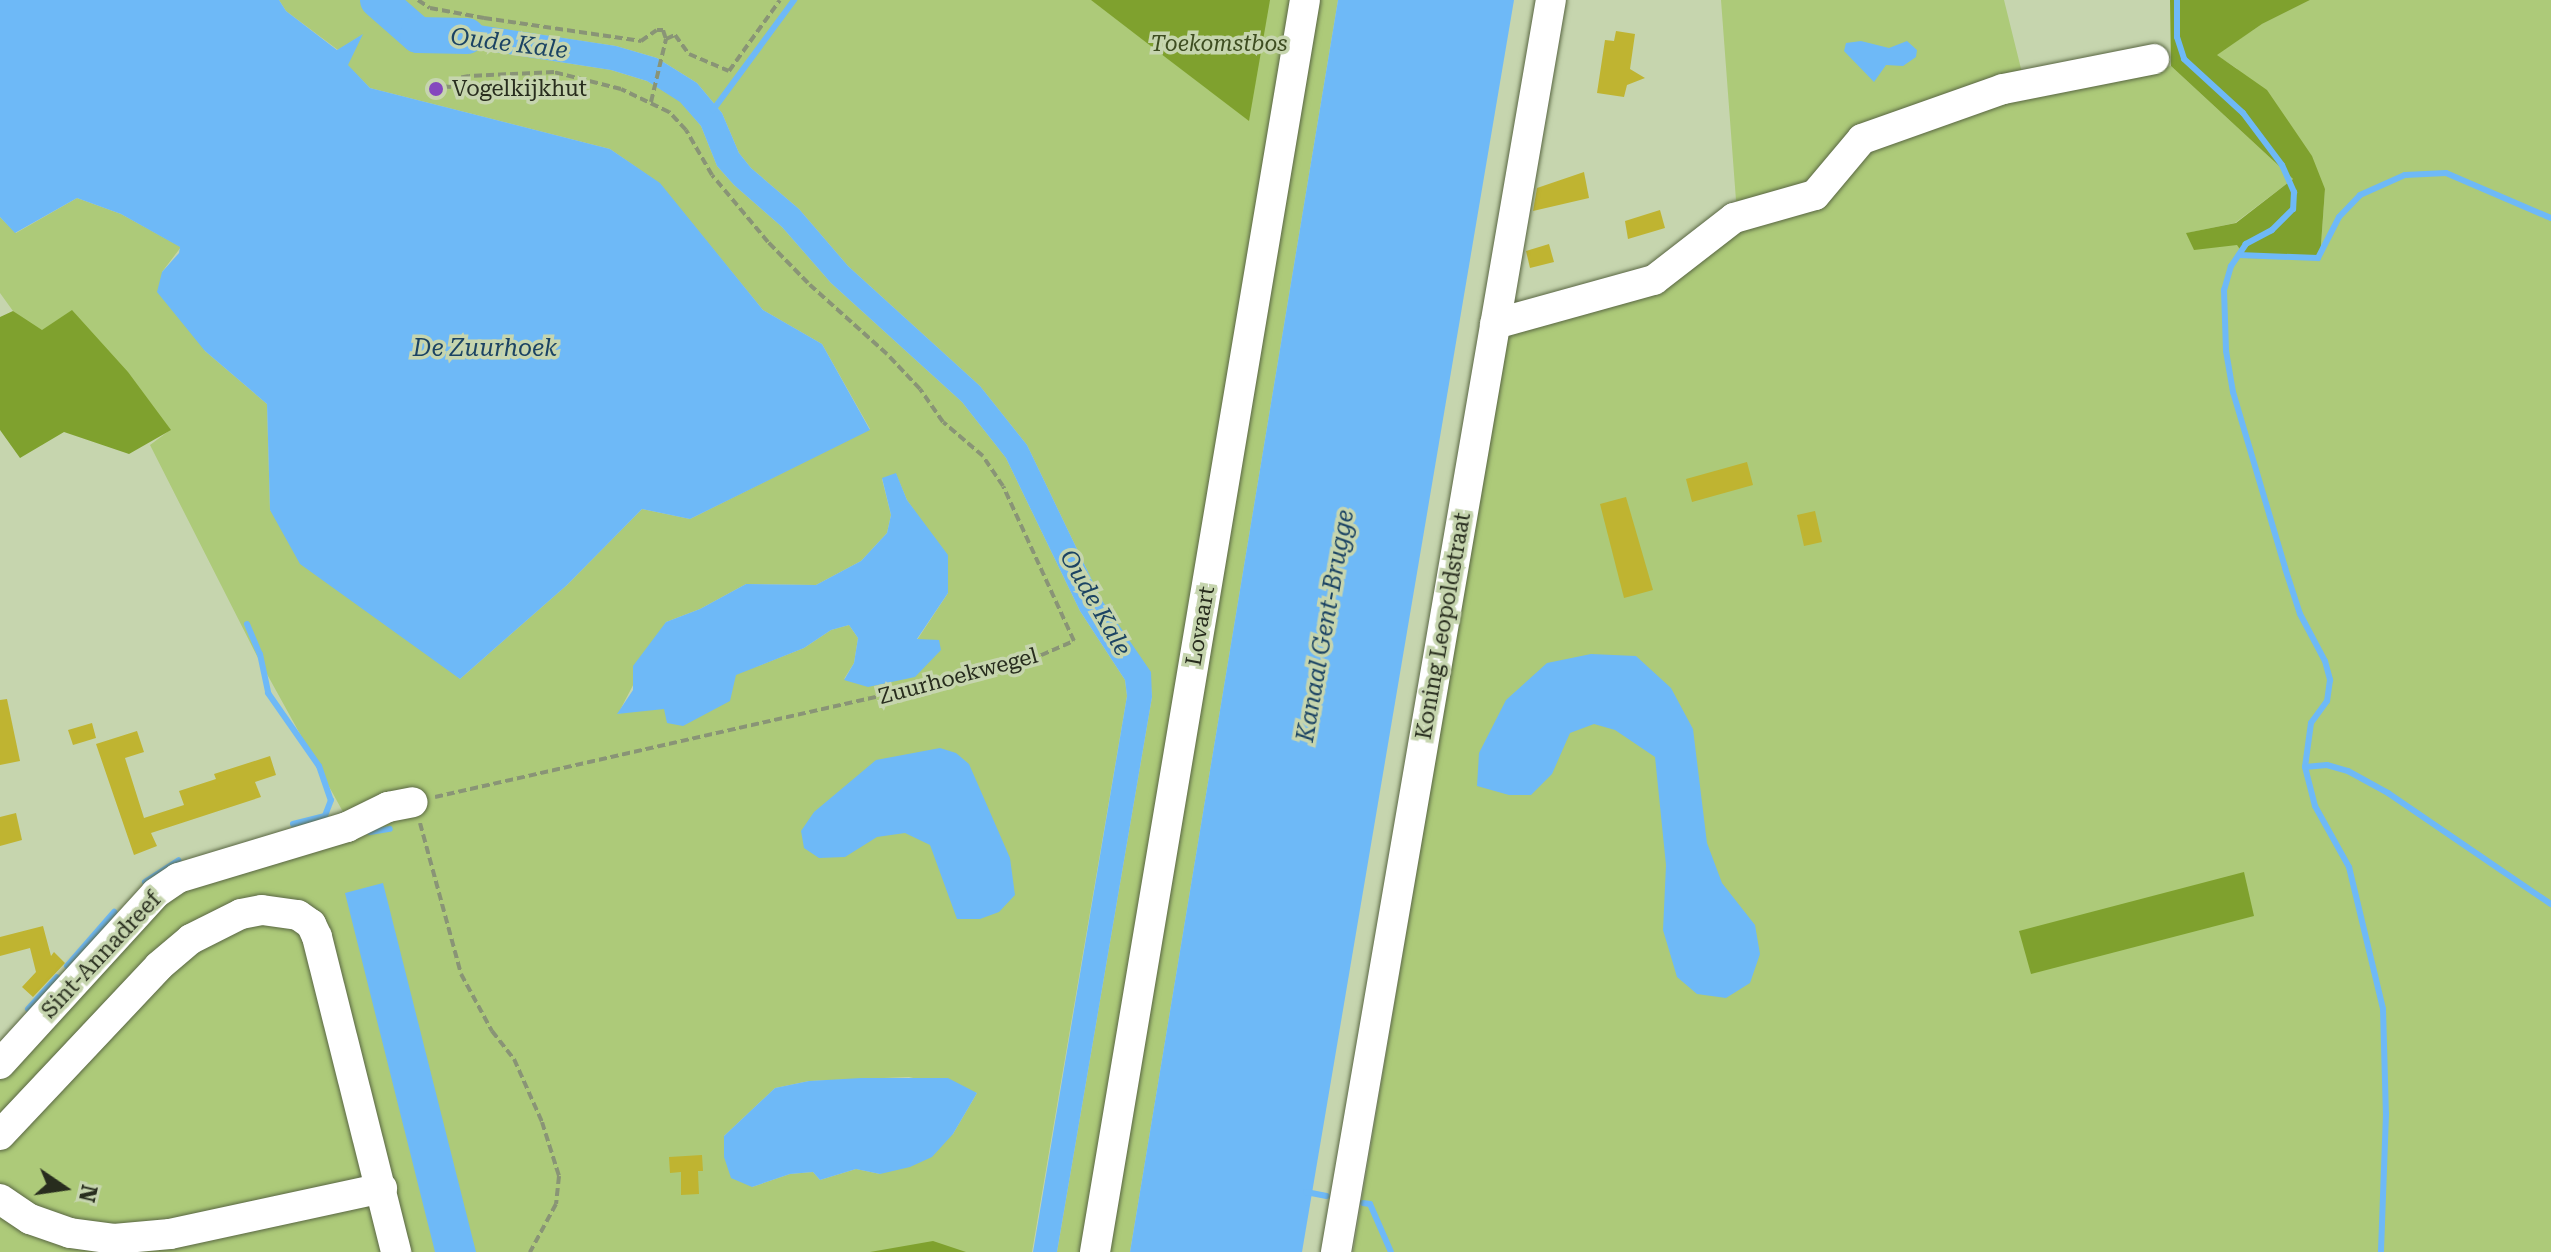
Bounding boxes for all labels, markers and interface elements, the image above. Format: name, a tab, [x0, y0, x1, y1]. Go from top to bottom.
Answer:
water label: Oude Kale	[449, 23, 569, 65]
park label: Toekomstbos	[1151, 31, 1287, 57]
place label: Vogelkijkhut	[452, 76, 587, 102]
marker: Vogelkijkhut	[427, 80, 445, 98]
water label: De Zuurhoek	[413, 335, 557, 363]
water label: Kanaal Gent-Brugge	[1291, 508, 1361, 744]
street label: Koning Leopoldstraat	[1410, 511, 1476, 741]
water label: Oude Kale	[1053, 545, 1137, 661]
street label: Lovaart	[1180, 584, 1220, 668]
street label: Zuurhoekwegel	[875, 642, 1041, 710]
street label: Sint-Annadreef	[36, 886, 166, 1024]
north arrow	[24, 1148, 104, 1228]
text: N	[74, 1182, 102, 1205]

